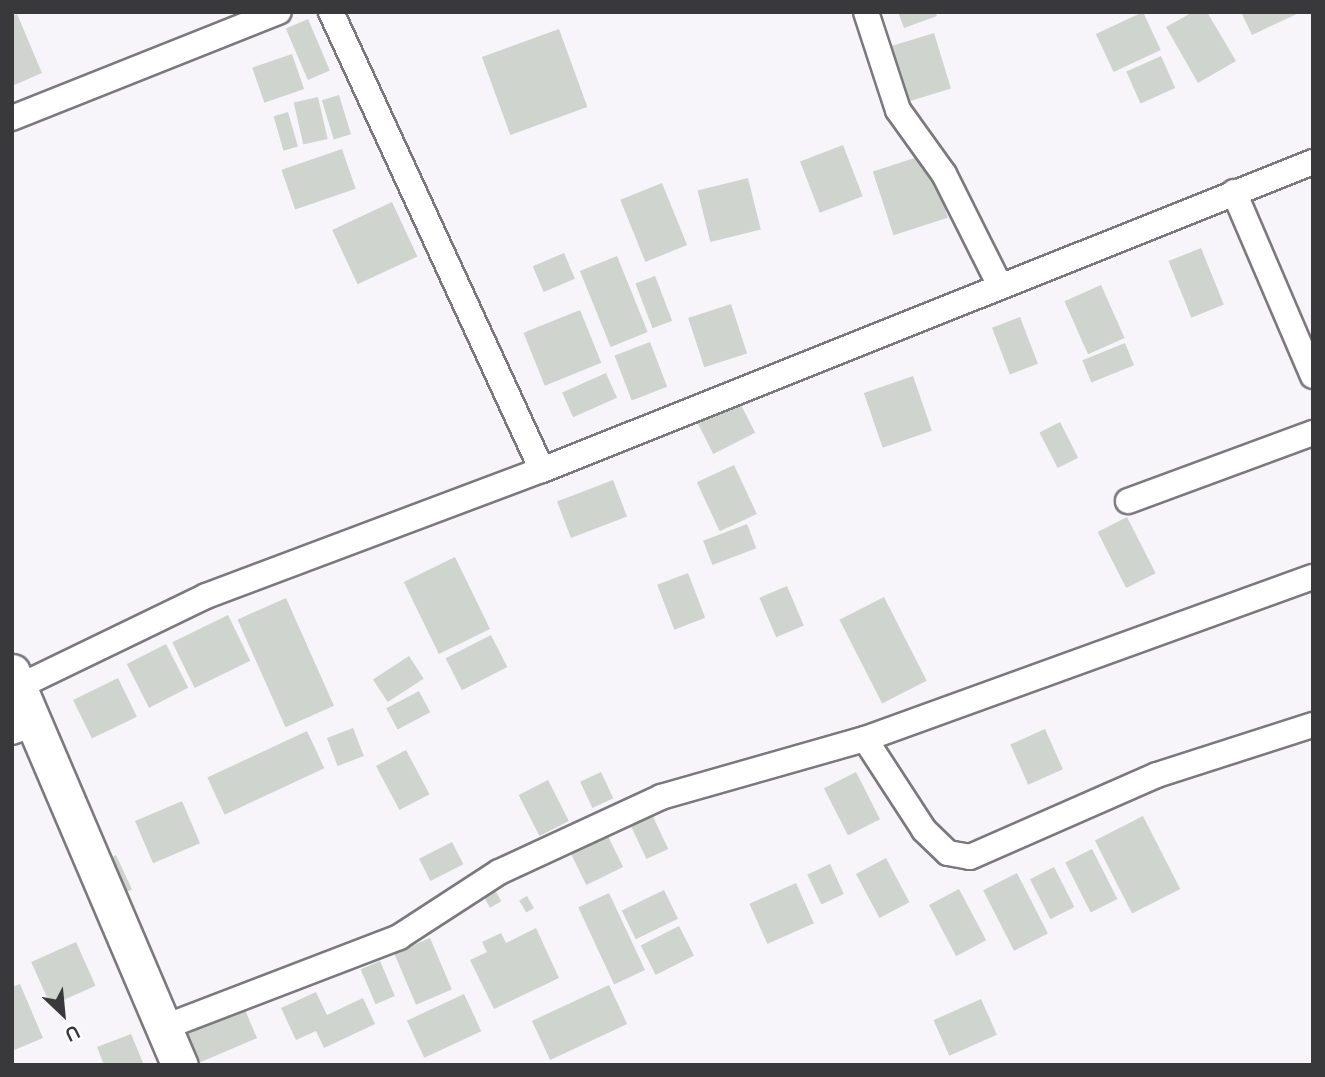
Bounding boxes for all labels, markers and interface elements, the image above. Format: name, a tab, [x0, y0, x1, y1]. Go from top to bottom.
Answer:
north arrow	[28, 979, 98, 1049]
text: U	[61, 1020, 84, 1047]

